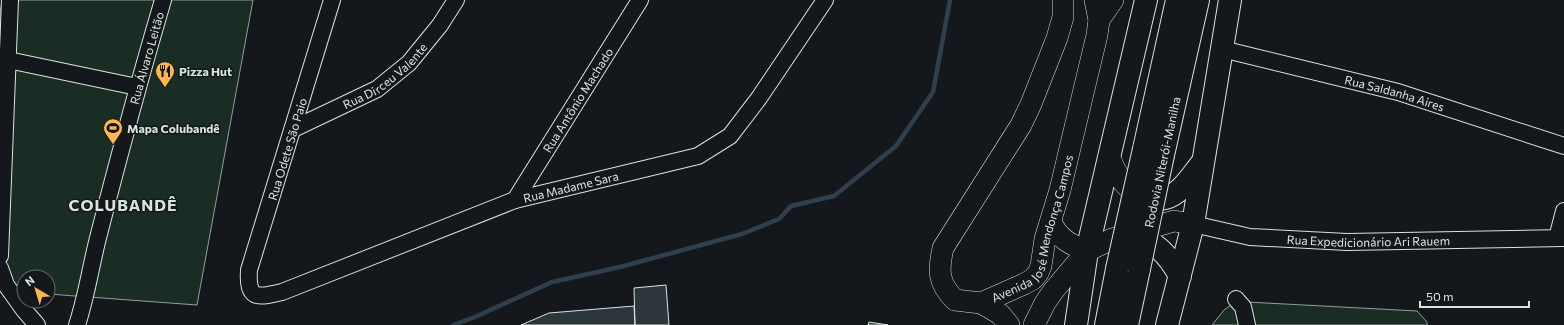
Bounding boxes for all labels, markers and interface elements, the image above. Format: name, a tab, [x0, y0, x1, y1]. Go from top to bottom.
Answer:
street label: Rua Álvaro Leitão	[127, 10, 166, 106]
street label: Rua Dirceu Valente	[340, 40, 430, 111]
street label: Rua Antônio Machado	[540, 45, 615, 155]
restaurant icon: Pizza Hut	[154, 60, 176, 88]
place label: Pizza Hut	[179, 64, 232, 78]
street label: Rua Saldanha Aires	[1343, 72, 1446, 114]
street label: Rodovia Niterói-Manilha	[1141, 95, 1183, 229]
street label: Rua Odete São Paio	[265, 96, 309, 202]
sports icon: Mapa Colubandê	[102, 117, 124, 145]
place label: Mapa Colubandê	[127, 121, 220, 135]
street label: Avenida José Mendonça Campos	[989, 154, 1075, 305]
street label: Rua Madame Sara	[522, 168, 620, 205]
district label: COLUBANDÊ	[68, 195, 178, 214]
street label: Rua Expedicionário Ari Rauem	[1286, 232, 1450, 249]
north arrow	[16, 269, 56, 309]
text: N	[22, 273, 37, 288]
scale bar	[1420, 283, 1529, 309]
text: 50 m	[1426, 289, 1454, 303]

